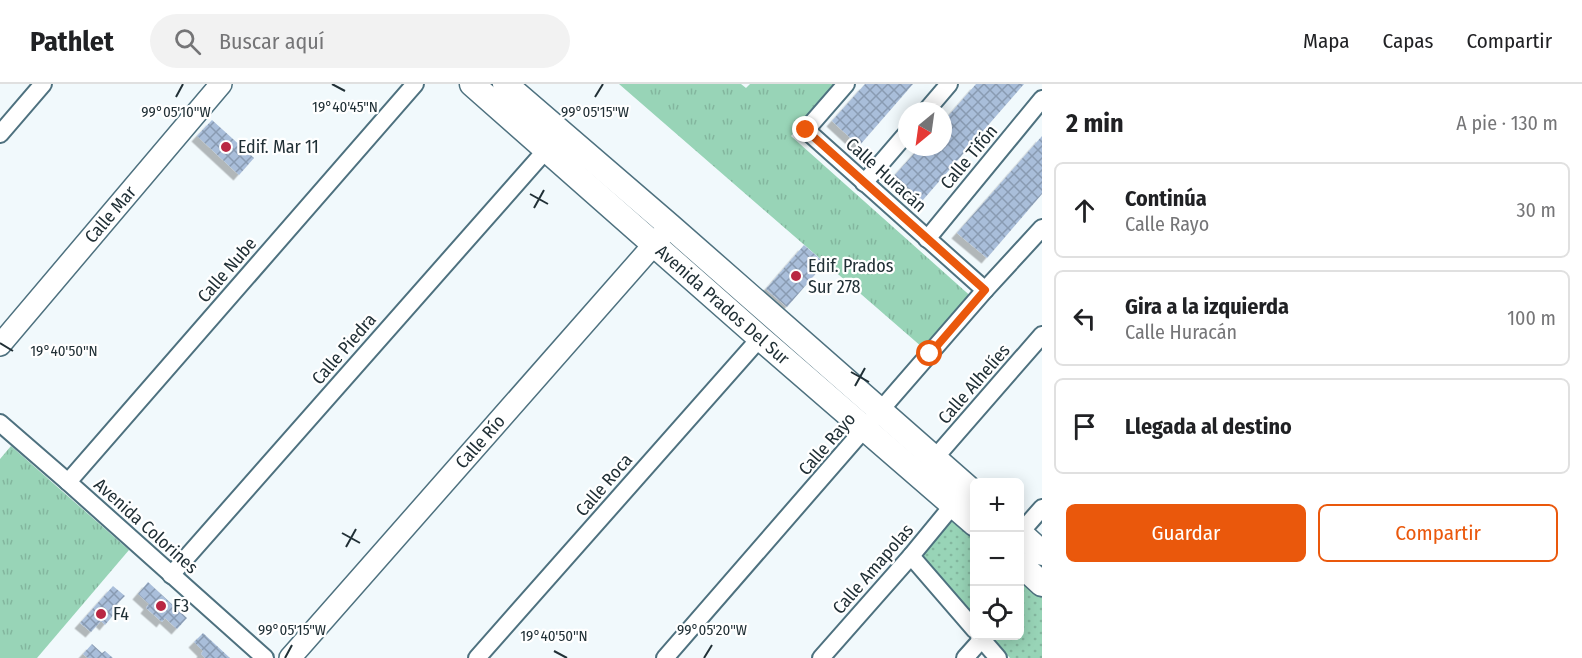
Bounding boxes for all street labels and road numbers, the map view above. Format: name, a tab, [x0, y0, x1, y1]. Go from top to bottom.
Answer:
street label: Calle Tifón	[936, 120, 1002, 194]
street label: Calle Huracán	[841, 133, 931, 217]
street label: Calle Mar	[80, 181, 141, 248]
street label: Calle Nube	[193, 233, 261, 307]
street label: Avenida Prados Del Sur	[651, 240, 794, 370]
street label: Calle Piedra	[307, 309, 381, 389]
street label: Calle Alhelíes	[933, 339, 1015, 428]
street label: Calle Rayo	[794, 408, 860, 480]
street label: Calle Río	[451, 410, 510, 473]
street label: Calle Roca	[571, 449, 637, 521]
street label: Avenida Colorines	[89, 474, 203, 579]
street label: Calle Amapolas	[828, 519, 918, 619]

